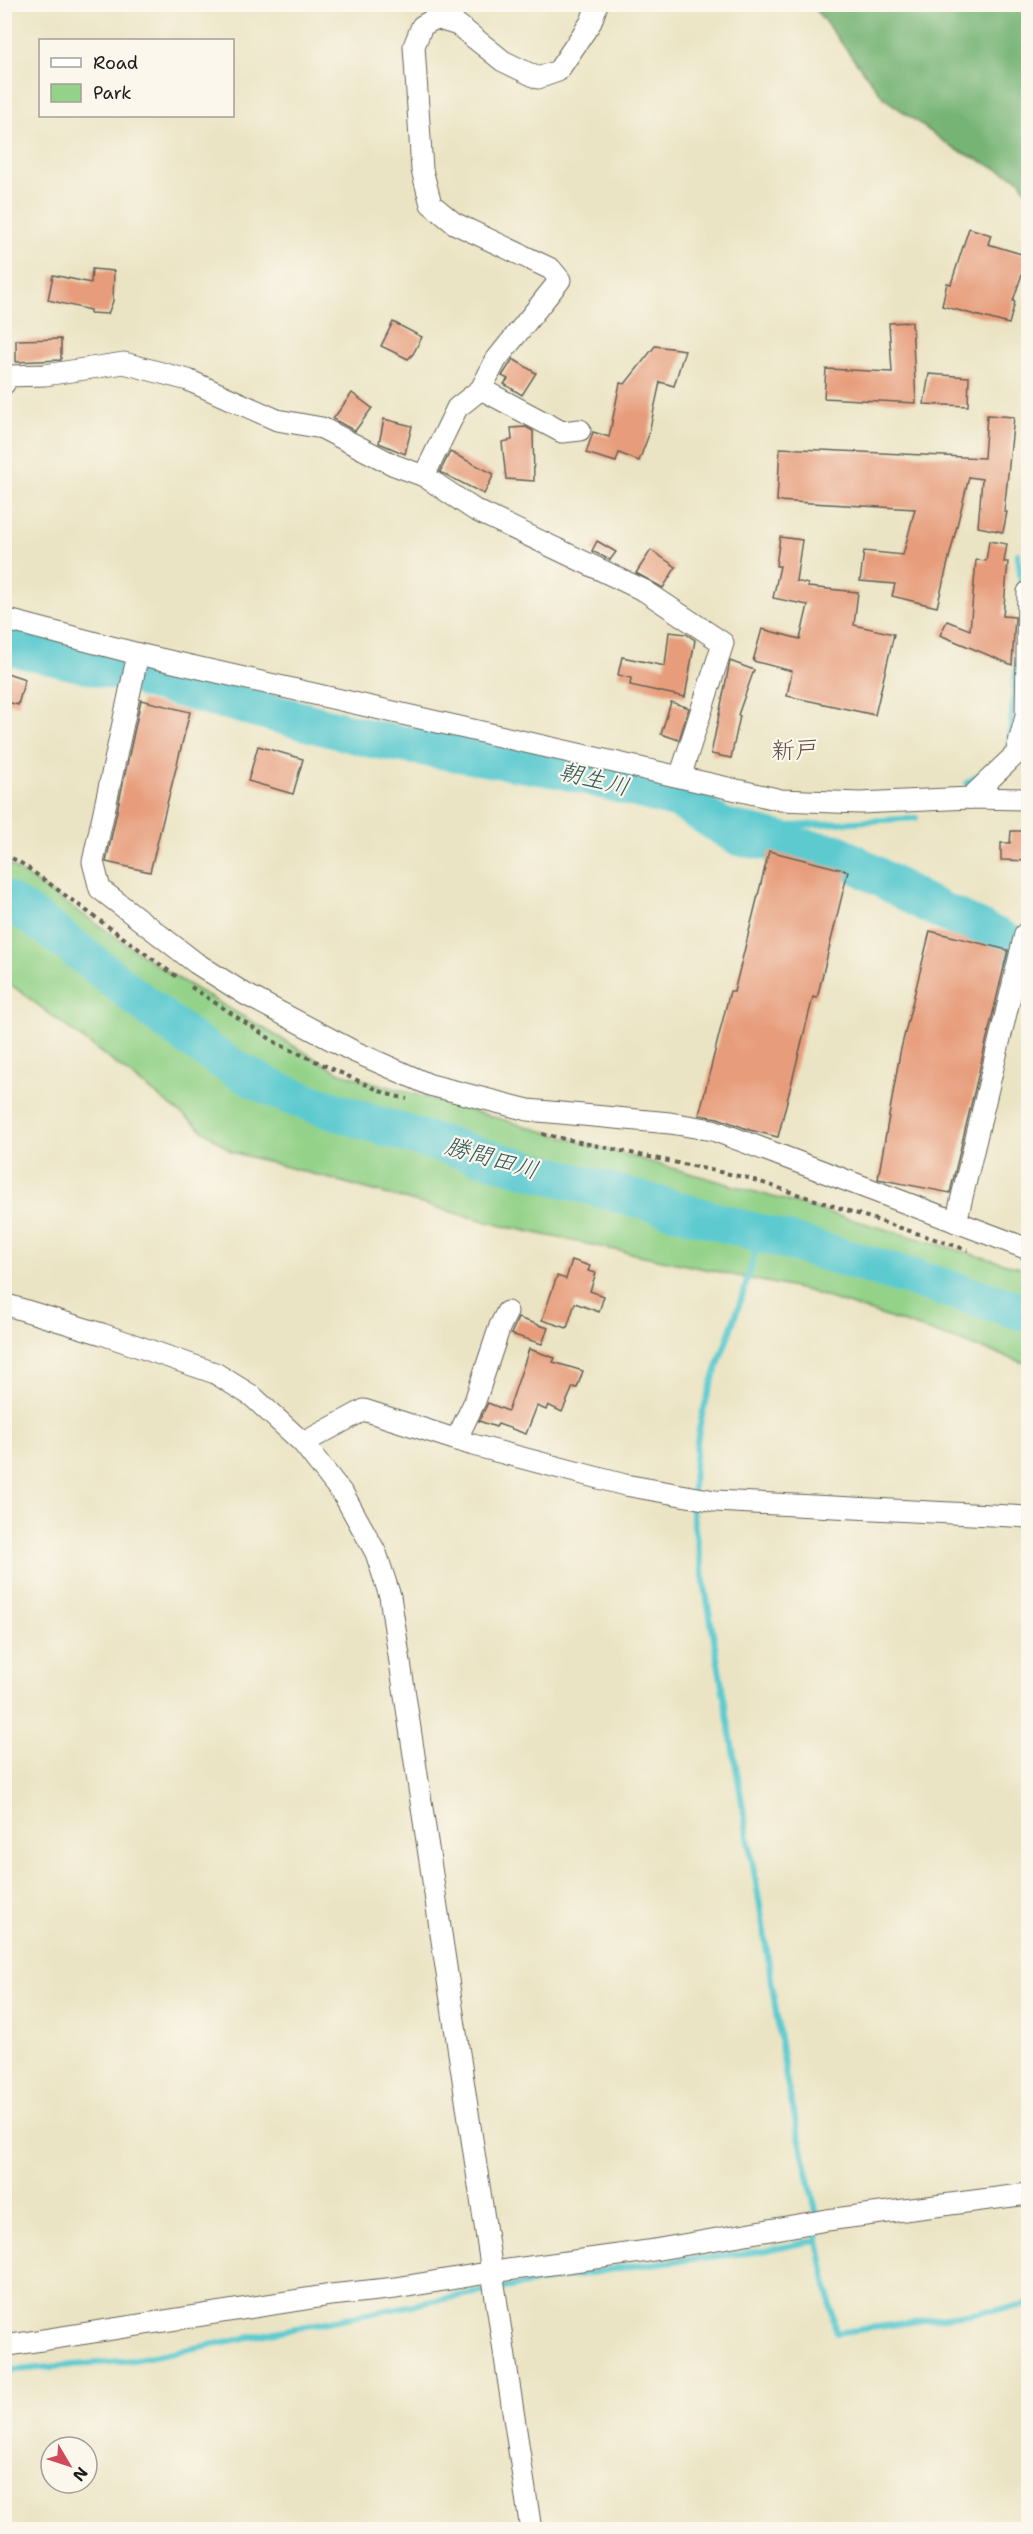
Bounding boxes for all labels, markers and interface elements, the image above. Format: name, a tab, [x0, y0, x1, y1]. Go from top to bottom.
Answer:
legend	[39, 39, 234, 117]
text: Road	[93, 51, 138, 75]
text: Park	[93, 81, 132, 105]
district label: 新戸	[771, 734, 819, 766]
water label: 朝生川	[555, 755, 633, 803]
water label: 勝間田川	[441, 1129, 543, 1187]
north arrow	[39, 2435, 99, 2495]
text: N	[68, 2463, 92, 2486]

